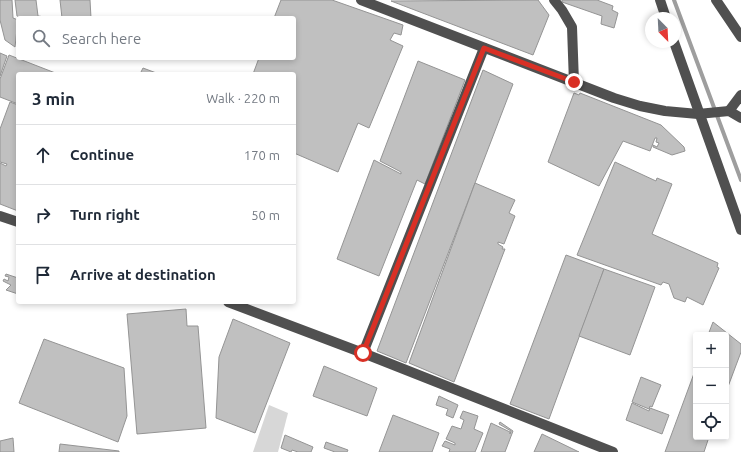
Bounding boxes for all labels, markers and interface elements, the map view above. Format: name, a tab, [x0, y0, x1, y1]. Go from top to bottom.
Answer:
north arrow	[645, 12, 681, 48]
search box	[16, 16, 296, 60]
icon: search	[30, 27, 52, 49]
text: Search here	[62, 30, 141, 47]
route end	[565, 73, 583, 91]
text: 3 min	[32, 89, 75, 108]
text: Walk · 220 m	[206, 91, 280, 105]
icon: ahead	[32, 144, 54, 166]
text: Continue	[70, 146, 134, 163]
text: 170 m	[244, 148, 280, 162]
icon: right	[32, 204, 54, 226]
text: Turn right	[70, 206, 140, 223]
text: 50 m	[251, 208, 280, 222]
icon: arrive	[32, 264, 54, 286]
text: Arrive at destination	[70, 266, 216, 283]
map controls	[693, 332, 729, 440]
button: +	[693, 332, 729, 368]
route start	[354, 344, 372, 362]
button: −	[693, 368, 729, 404]
button: locate	[693, 404, 729, 440]

